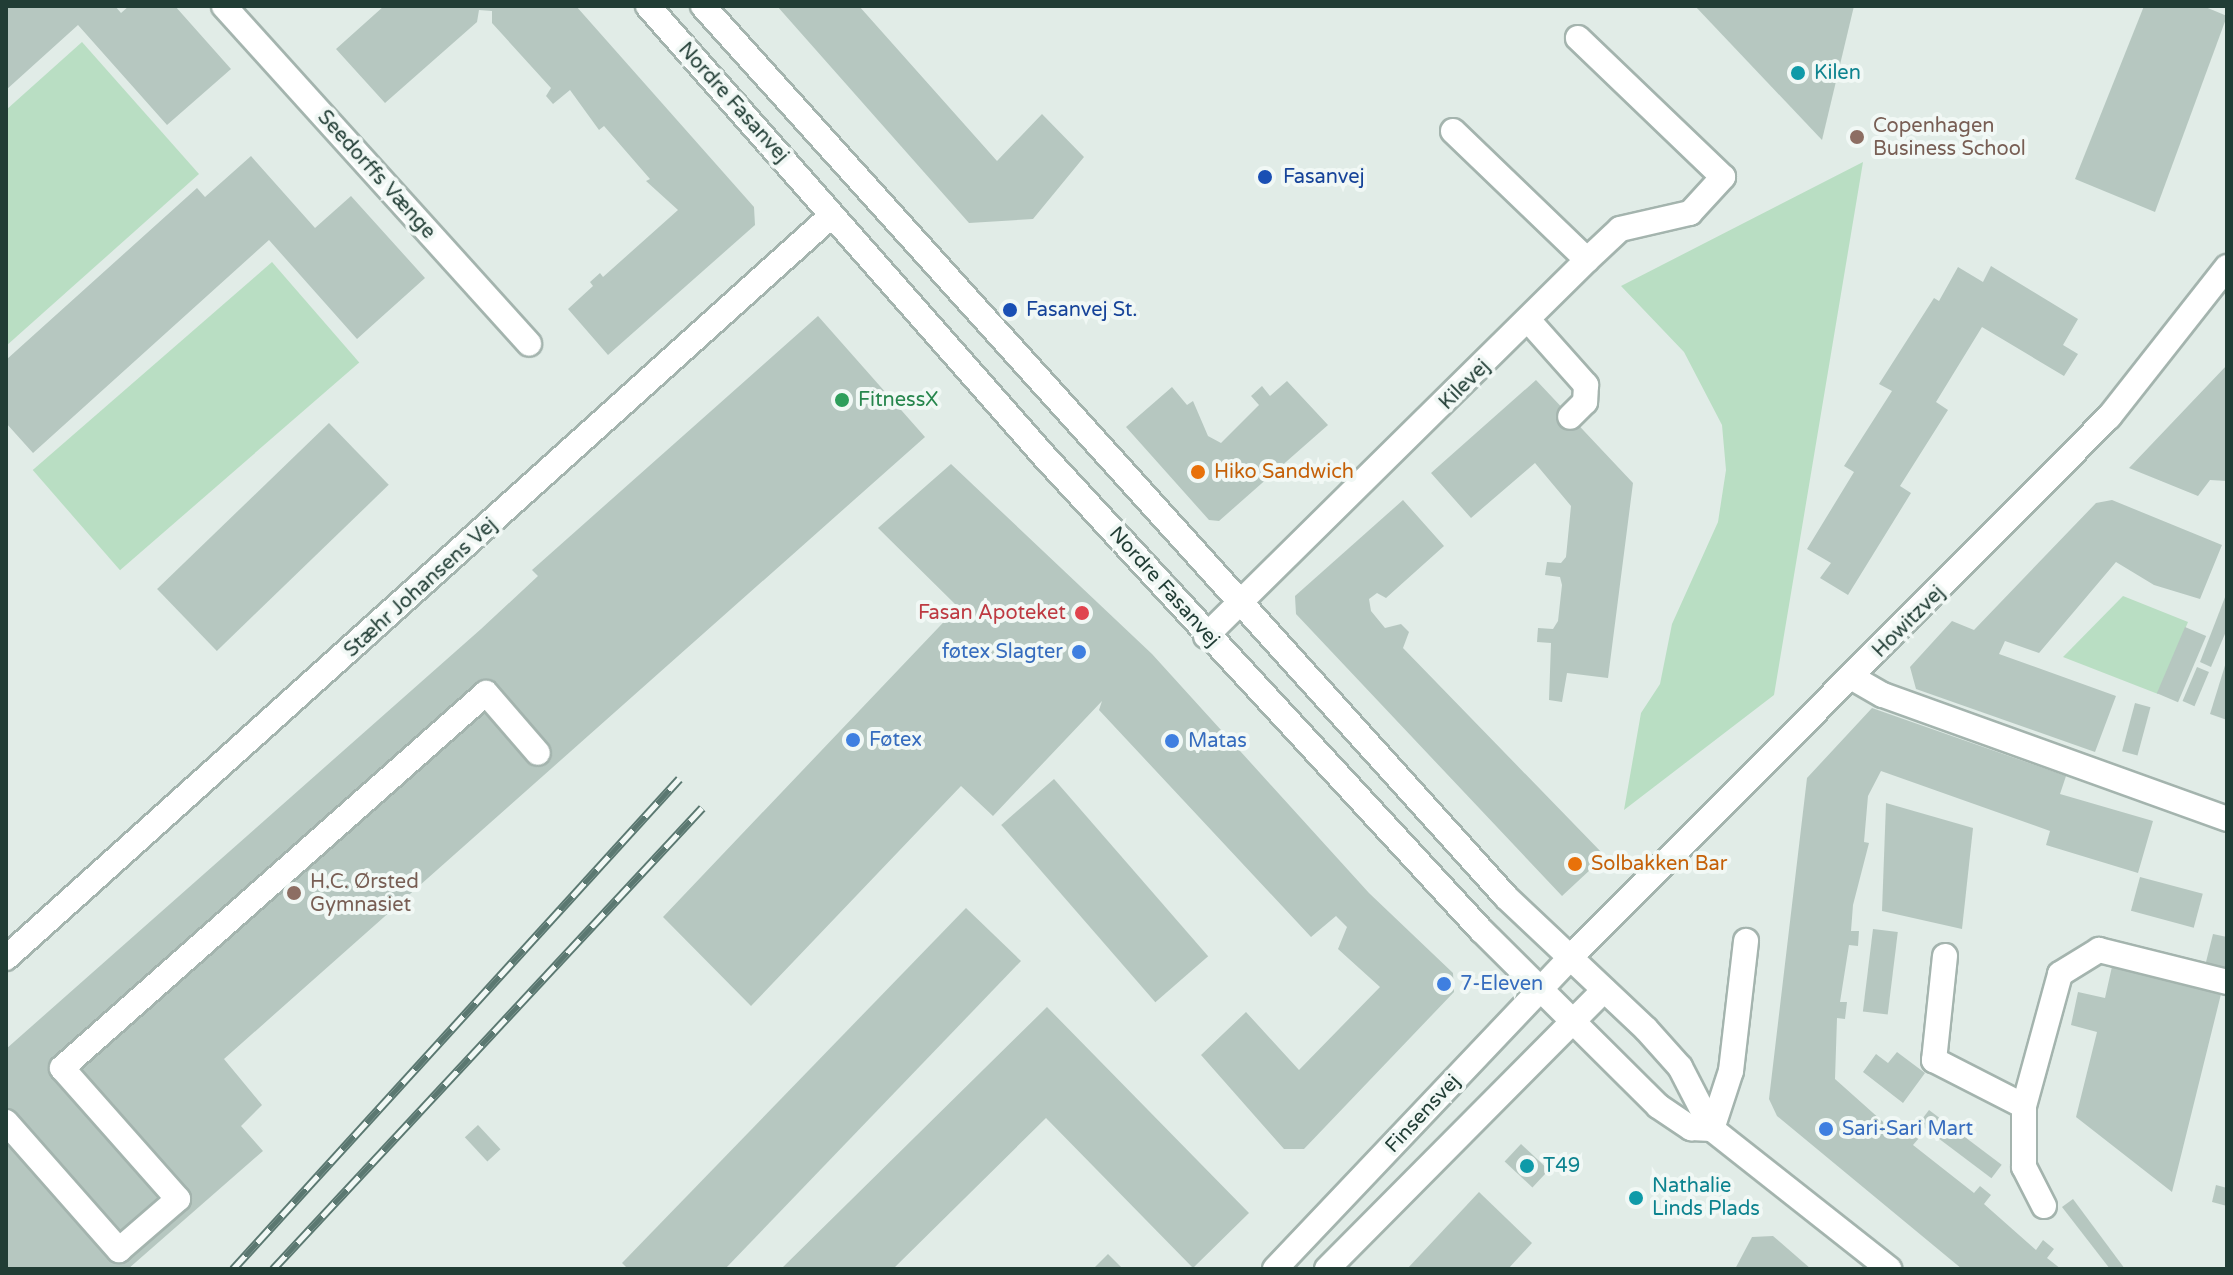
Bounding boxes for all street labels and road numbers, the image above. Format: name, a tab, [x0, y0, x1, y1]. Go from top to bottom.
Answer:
street label: Nordre Fasanvej	[673, 38, 793, 168]
street label: Seedorffs Vænge	[312, 106, 440, 244]
street label: Kilevej	[1435, 355, 1495, 415]
street label: Stæhr Johansens Vej	[340, 513, 502, 663]
street label: Nordre Fasanvej	[1104, 522, 1224, 652]
street label: Howitzvej	[1868, 581, 1950, 663]
street label: Finsensvej	[1381, 1070, 1465, 1158]

